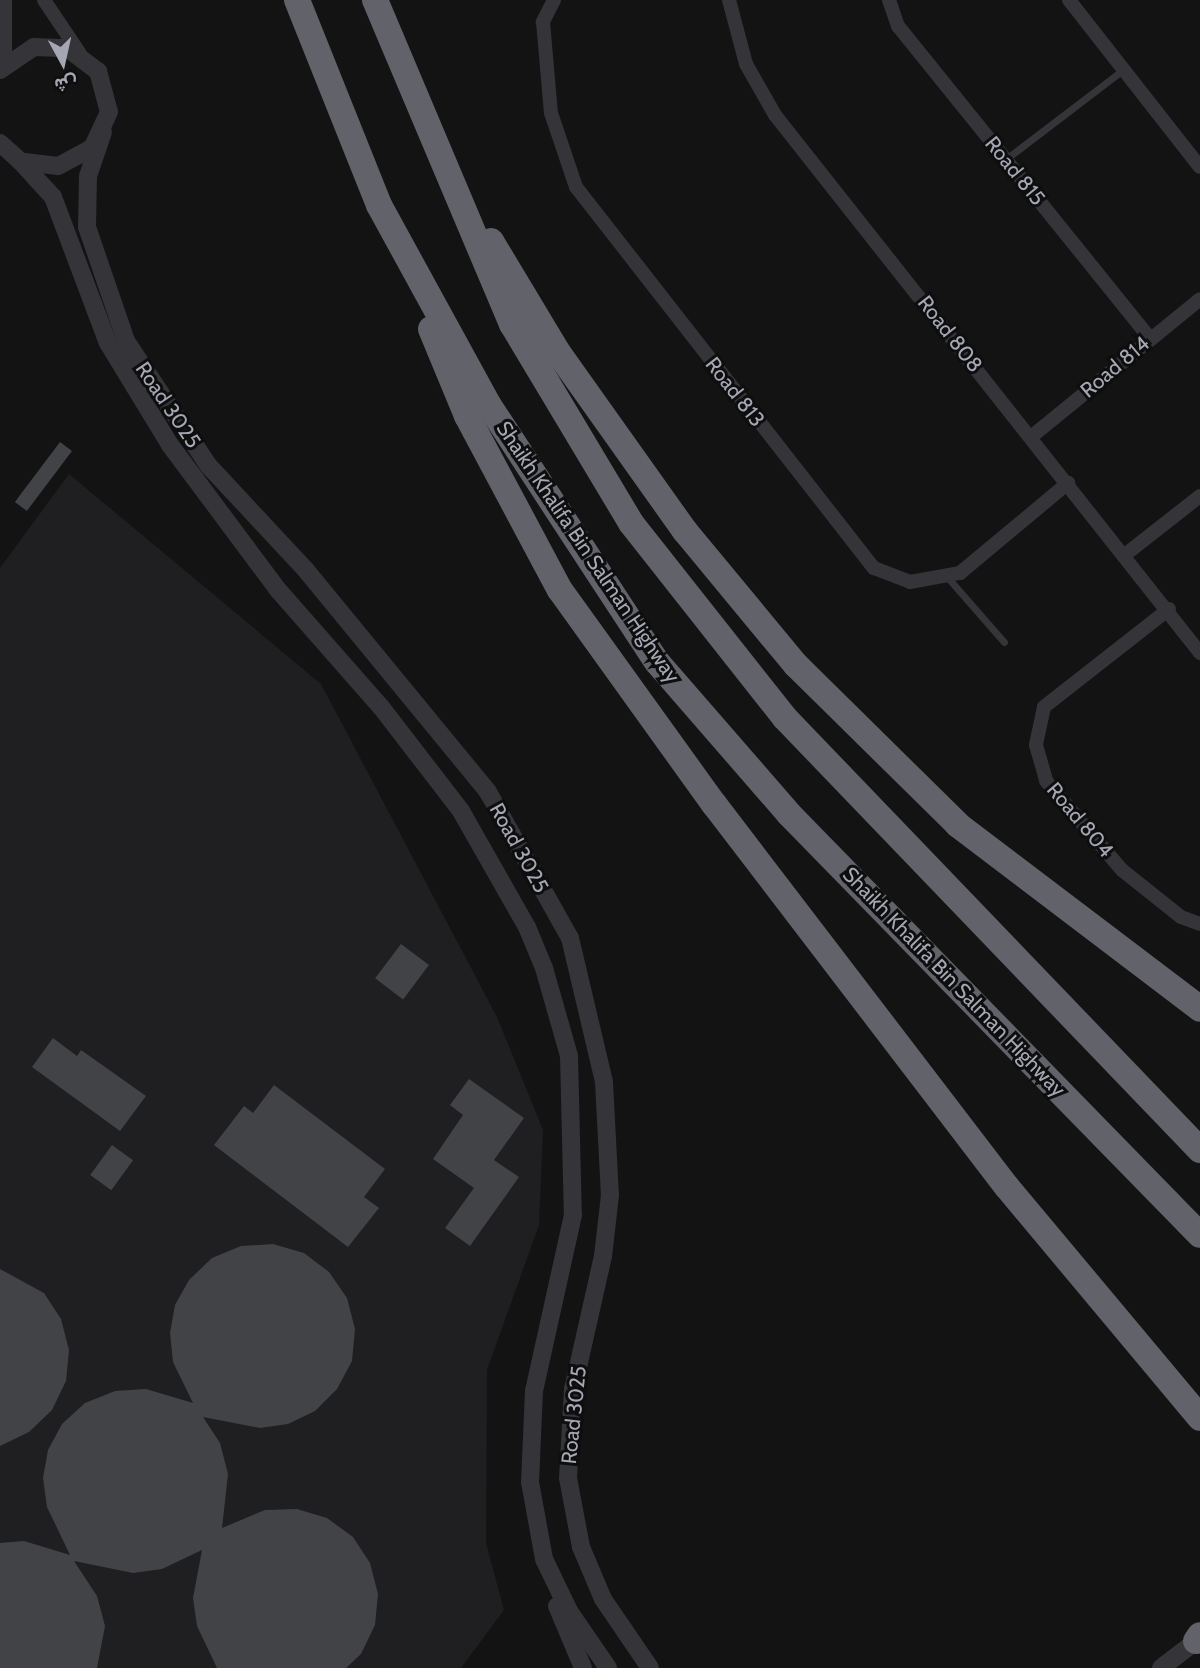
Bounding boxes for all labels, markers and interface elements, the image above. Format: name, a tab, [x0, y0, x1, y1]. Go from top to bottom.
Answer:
north arrow	[28, 28, 98, 98]
text: ش	[53, 71, 79, 97]
street label: Road 815	[980, 132, 1050, 210]
street label: Road 808	[912, 291, 988, 377]
street label: Road 814	[1075, 331, 1155, 403]
street label: Road 813	[700, 352, 770, 432]
street label: Road 3025	[130, 357, 206, 453]
street label: Shaikh Khalifa Bin Salman Highway	[491, 417, 685, 687]
street label: Road 804	[1041, 778, 1119, 862]
street label: Road 3025	[484, 799, 554, 897]
street label: Shaikh Khalifa Bin Salman Highway	[837, 862, 1071, 1102]
street label: Road 3025	[556, 1365, 592, 1465]

